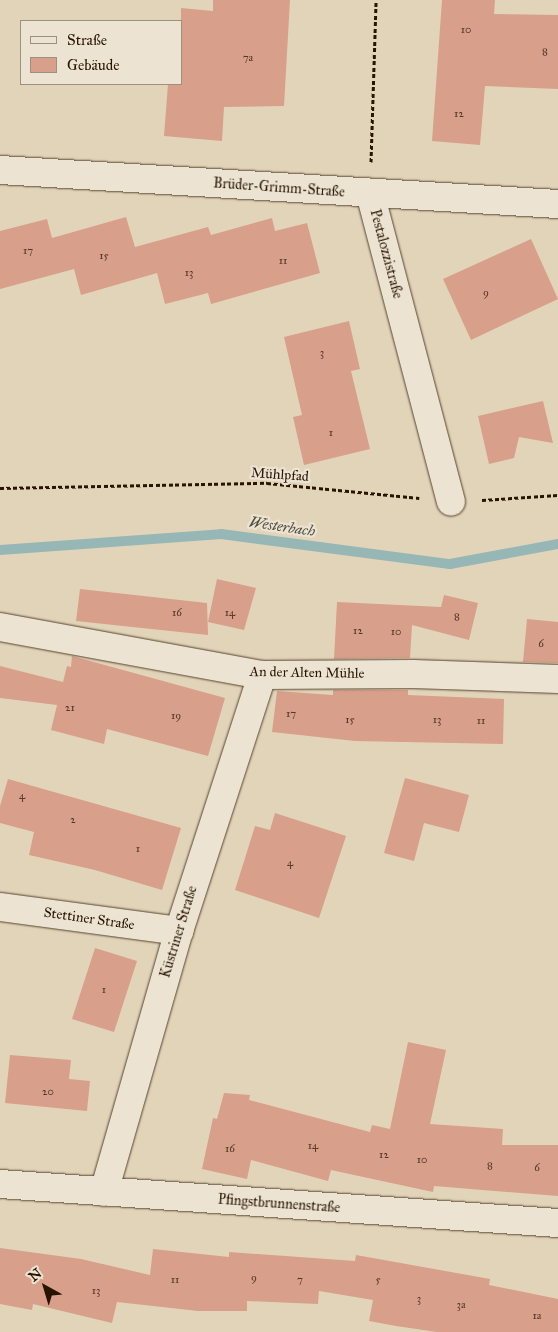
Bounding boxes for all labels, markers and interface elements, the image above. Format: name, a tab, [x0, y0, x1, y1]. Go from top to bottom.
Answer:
legend	[20, 20, 182, 85]
house number: 10	[461, 23, 471, 37]
text: Straße	[67, 31, 107, 49]
house number: 8	[542, 45, 548, 59]
house number: 7a	[243, 51, 253, 65]
text: Gebäude	[67, 56, 120, 74]
house number: 12	[454, 107, 464, 121]
street label: Brüder-Grimm-Straße	[213, 175, 345, 201]
street label: Pestalozzistraße	[366, 208, 406, 300]
house number: 17	[23, 244, 33, 258]
house number: 15	[99, 249, 109, 263]
house number: 11	[279, 254, 287, 268]
house number: 13	[185, 266, 193, 280]
house number: 9	[483, 286, 489, 300]
house number: 3	[320, 346, 324, 360]
house number: 1	[329, 426, 333, 440]
street label: Mühlpfad	[251, 465, 309, 485]
water label: Westerbach	[248, 513, 316, 541]
house number: 16	[172, 606, 182, 620]
house number: 14	[225, 606, 235, 620]
house number: 8	[454, 610, 460, 624]
house number: 12	[353, 624, 363, 638]
house number: 10	[391, 625, 401, 639]
house number: 6	[538, 637, 544, 651]
street label: An der Alten Mühle	[249, 664, 365, 682]
house number: 21	[65, 701, 75, 715]
house number: 17	[286, 707, 296, 721]
house number: 19	[171, 709, 181, 723]
house number: 15	[345, 713, 355, 727]
house number: 13	[433, 713, 441, 727]
house number: 11	[477, 714, 485, 728]
house number: 4	[19, 789, 25, 803]
house number: 2	[70, 813, 76, 827]
house number: 1	[136, 842, 140, 856]
house number: 4	[287, 856, 293, 870]
street label: Küstriner Straße	[157, 884, 201, 980]
street label: Stettiner Straße	[43, 904, 135, 934]
house number: 1	[102, 983, 106, 997]
house number: 20	[42, 1085, 54, 1099]
house number: 14	[308, 1139, 318, 1153]
house number: 16	[225, 1142, 235, 1156]
house number: 12	[379, 1148, 389, 1162]
house number: 10	[417, 1153, 427, 1167]
house number: 8	[487, 1159, 493, 1173]
house number: 6	[534, 1161, 540, 1175]
street label: Pfingstbrunnenstraße	[217, 1191, 341, 1217]
north arrow	[20, 1262, 70, 1312]
text: N	[25, 1265, 45, 1285]
house number: 9	[251, 1271, 257, 1285]
house number: 11	[171, 1273, 179, 1287]
house number: 7	[297, 1273, 303, 1287]
house number: 5	[375, 1273, 381, 1287]
house number: 13	[92, 1284, 100, 1298]
house number: 3	[417, 1292, 421, 1306]
house number: 3a	[456, 1298, 466, 1312]
house number: 1a	[533, 1309, 541, 1323]

